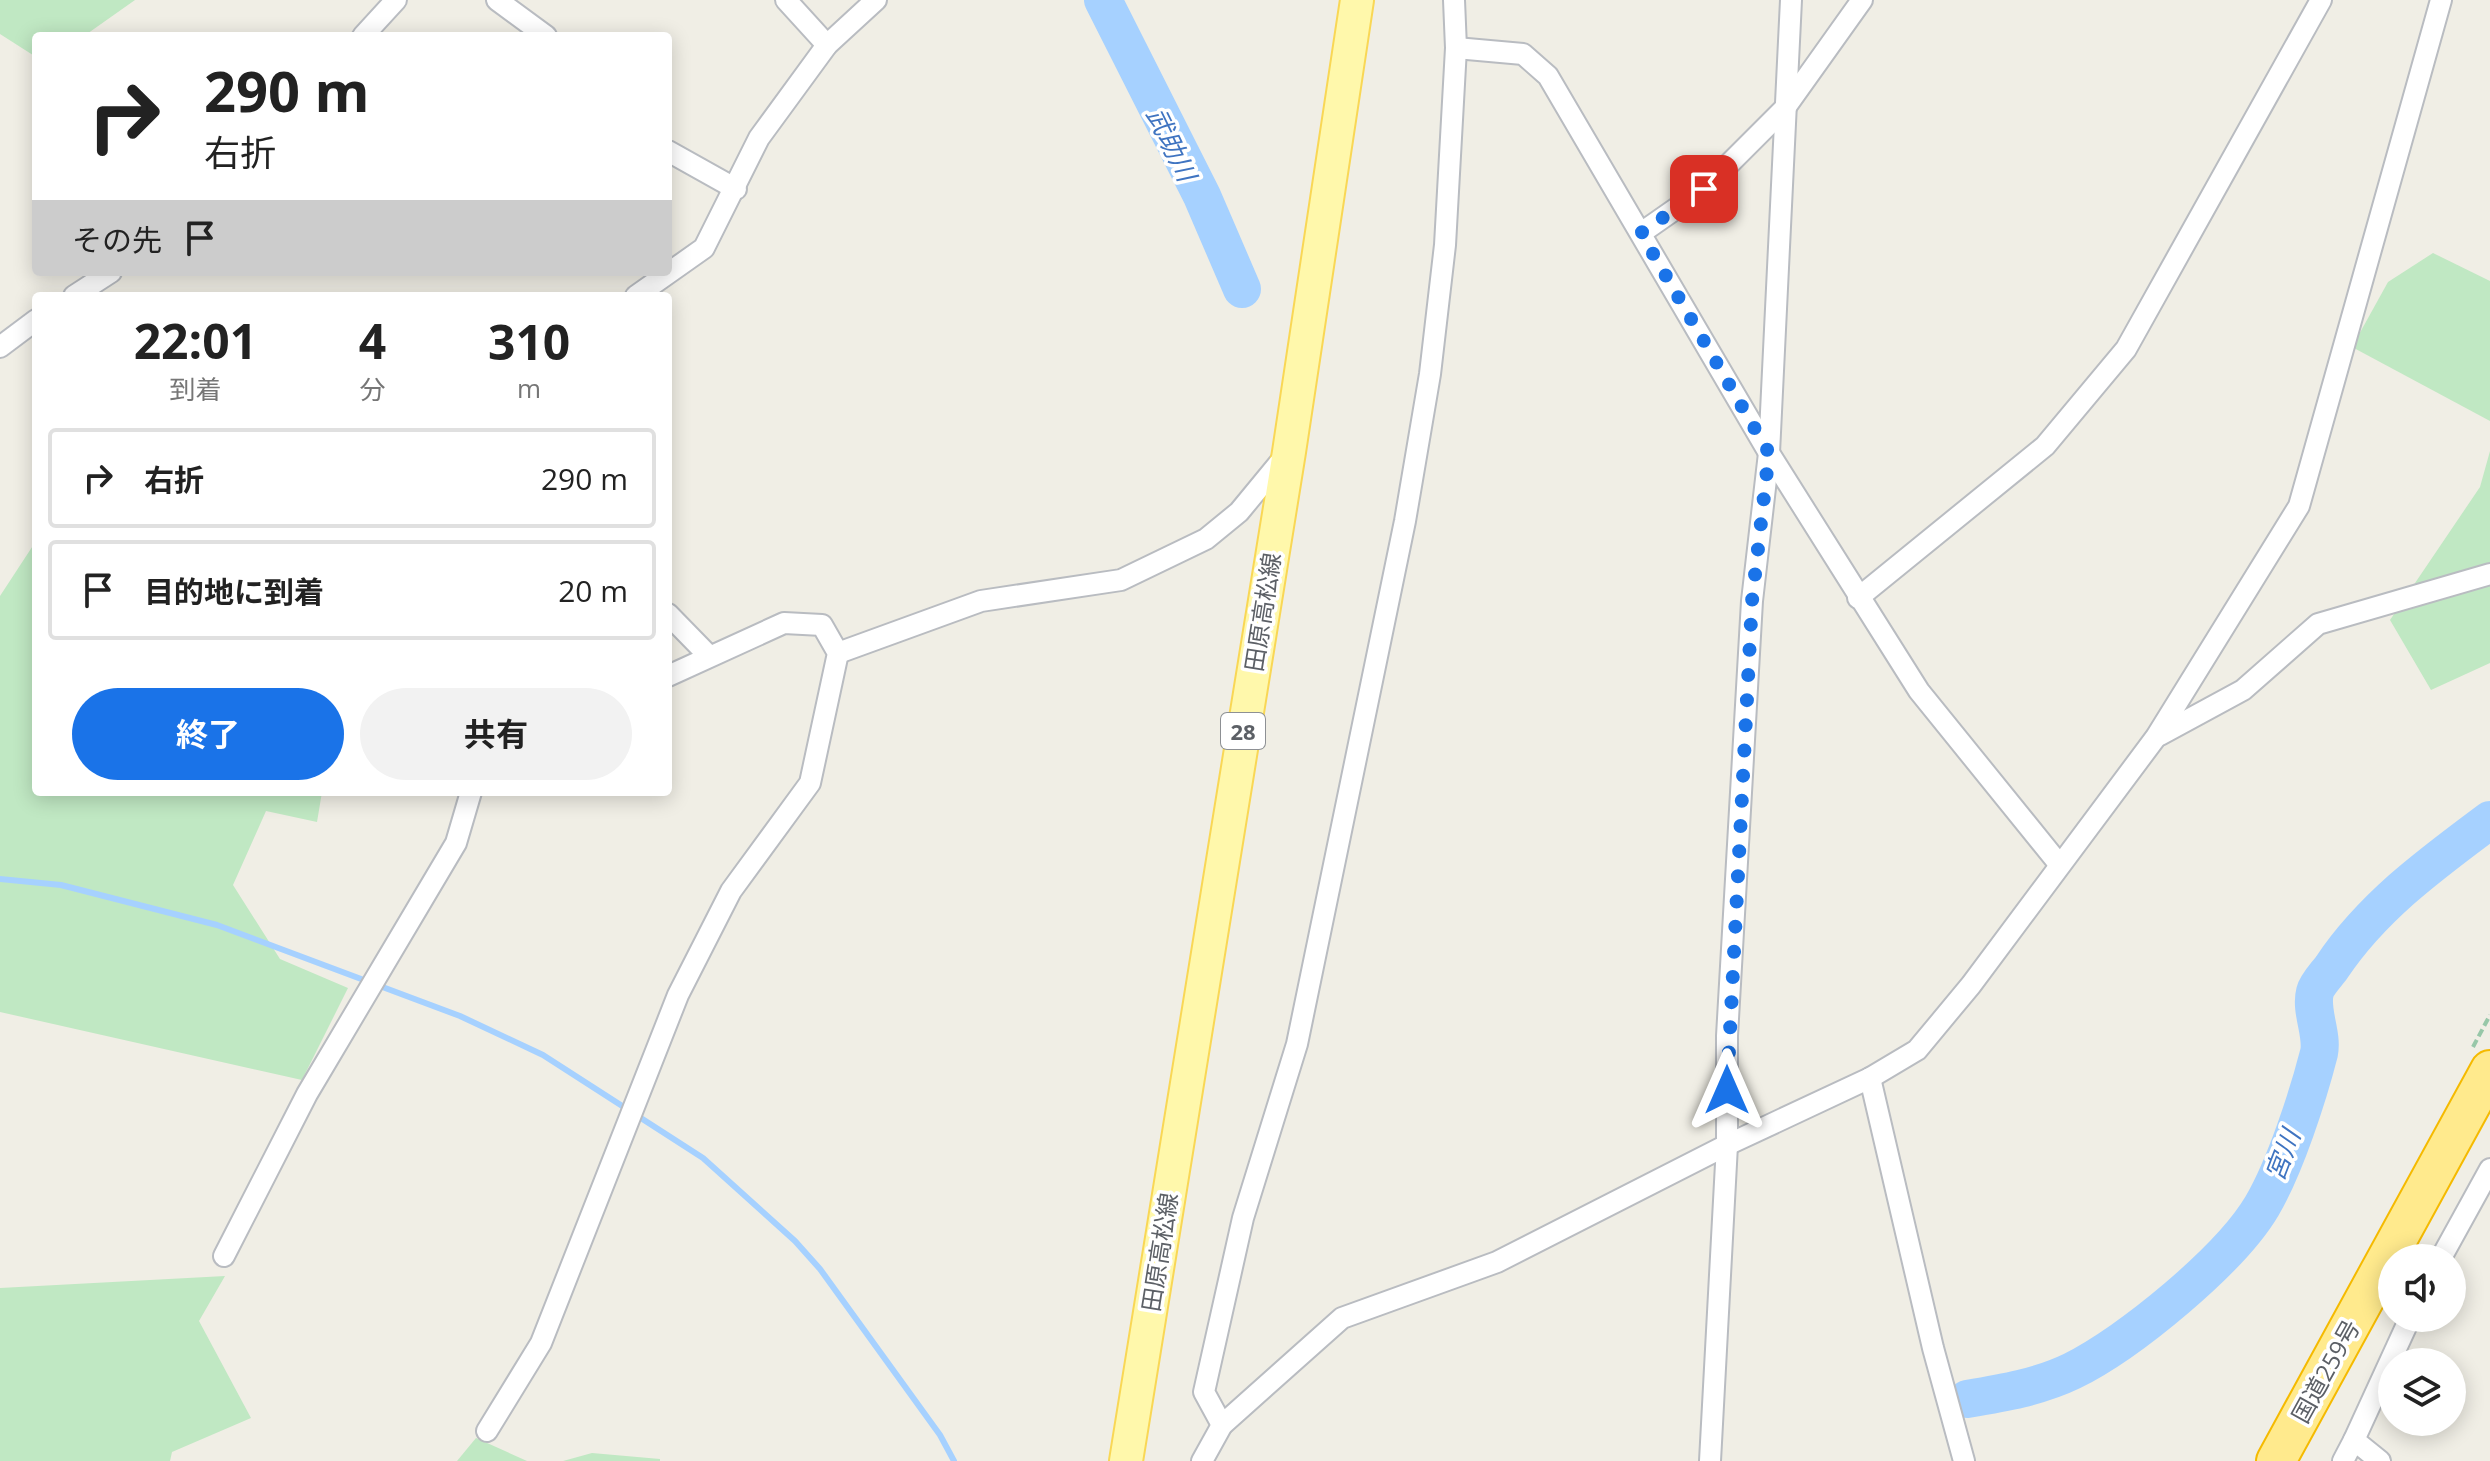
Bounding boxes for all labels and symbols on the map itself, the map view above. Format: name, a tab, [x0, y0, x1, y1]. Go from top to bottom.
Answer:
water label: 武助川	[1139, 101, 1207, 190]
pin	[1670, 155, 1738, 223]
street label: 田原高松線	[1236, 550, 1288, 674]
road number: 28	[1221, 713, 1265, 749]
position arrow	[1685, 1048, 1769, 1132]
water label: 宮川	[2256, 1121, 2309, 1186]
street label: 田原高松線	[1133, 1190, 1185, 1314]
street label: 国道259号	[2283, 1314, 2367, 1428]

